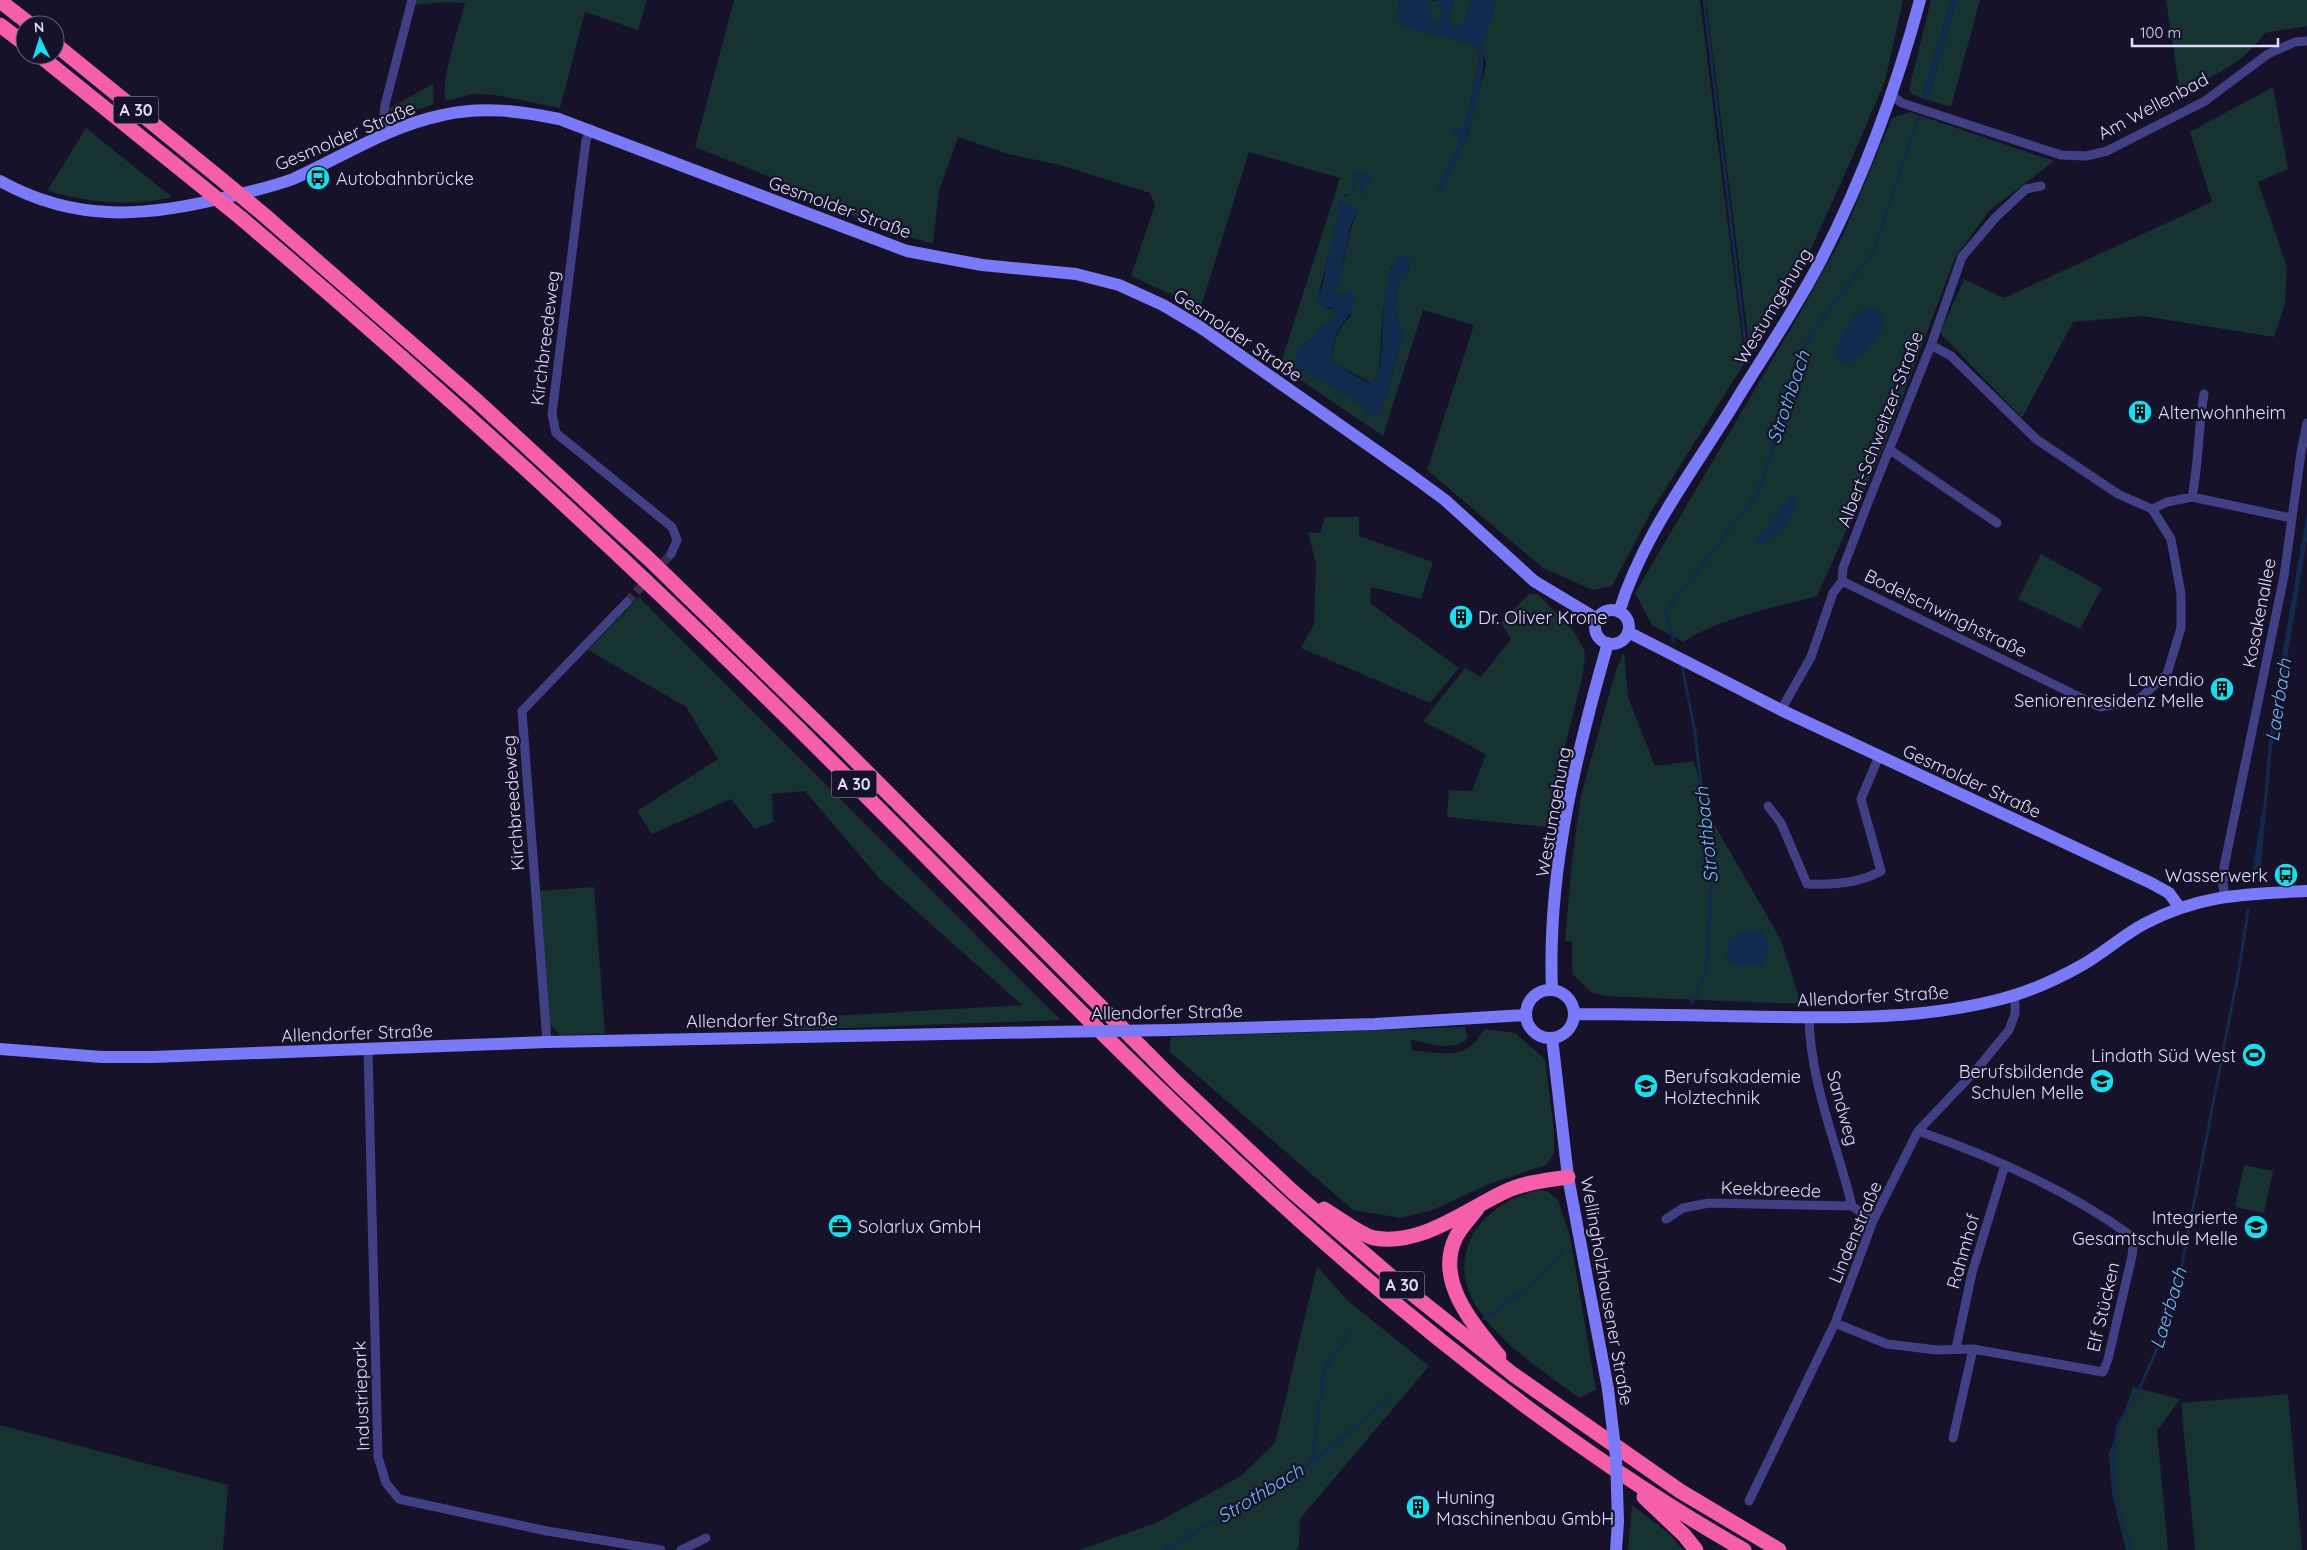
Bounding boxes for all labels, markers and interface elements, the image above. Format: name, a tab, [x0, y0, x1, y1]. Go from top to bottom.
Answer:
north arrow	[15, 15, 65, 65]
scale bar	[2132, 15, 2278, 47]
text: N	[33, 18, 45, 36]
text: 100 m	[2140, 23, 2181, 42]
street label: Am Wellenbad	[2094, 67, 2212, 145]
road number: A 30	[114, 96, 158, 124]
street label: Gesmolder Straße	[271, 96, 419, 176]
bus stop icon: Autobahnbrücke	[305, 165, 331, 191]
place label: Autobahnbrücke	[336, 167, 474, 190]
street label: Gesmolder Straße	[765, 171, 915, 243]
street label: Westumgehung	[1729, 244, 1817, 368]
street label: Kirchbreedeweg	[525, 269, 565, 407]
street label: Gesmolder Straße	[1169, 283, 1307, 387]
street label: Albert-Schweitzer-Straße	[1832, 328, 1928, 530]
water label: Strothbach	[1761, 346, 1815, 446]
building icon: Altenwohnheim	[2127, 399, 2153, 425]
place label: Altenwohnheim	[2158, 401, 2286, 424]
street label: Kosakenallee	[2237, 556, 2281, 670]
street label: Bodelschwinghstraße	[1861, 564, 2031, 662]
building icon: Dr. Oliver Krone	[1448, 604, 1474, 630]
place label: Dr. Oliver Krone	[1478, 606, 1607, 629]
water label: Laerbach	[2260, 656, 2297, 743]
place label: Lavendio Seniorenresidenz Melle	[2014, 668, 2204, 712]
building icon: Lavendio Seniorenresidenz Melle	[2209, 676, 2235, 702]
street label: Kirchbreedeweg	[497, 734, 529, 872]
street label: Gesmolder Straße	[1899, 739, 2045, 823]
street label: Westumgehung	[1530, 745, 1576, 879]
road number: A 30	[832, 771, 876, 798]
water label: Strothbach	[1689, 785, 1723, 884]
bus stop icon: Wasserwerk	[2273, 862, 2299, 888]
place label: Wasserwerk	[2165, 864, 2268, 887]
street label: Allendorfer Straße	[1797, 981, 1949, 1011]
street label: Allendorfer Straße	[1091, 999, 1243, 1025]
street label: Allendorfer Straße	[686, 1007, 838, 1033]
street label: Allendorfer Straße	[281, 1019, 433, 1047]
sports icon: Lindath Süd West	[2241, 1042, 2267, 1068]
place label: Lindath Süd West	[2091, 1044, 2236, 1067]
place label: Berufsbildende Schulen Melle	[1959, 1060, 2084, 1104]
place label: Berufsakademie Holztechnik	[1664, 1065, 1801, 1109]
street label: Sandweg	[1822, 1068, 1864, 1148]
school or university icon: Berufsbildende Schulen Melle	[2089, 1068, 2115, 1094]
school or university icon: Berufsakademie Holztechnik	[1633, 1073, 1659, 1099]
street label: Wellingholzhausener Straße	[1576, 1175, 1638, 1407]
street label: Keekbreede	[1720, 1176, 1822, 1202]
street label: Lindenstraße	[1823, 1178, 1887, 1286]
place label: Integrierte Gesamtschule Melle	[2072, 1206, 2238, 1250]
street label: Rahmhof	[1941, 1210, 1985, 1291]
office icon: Solarlux GmbH	[827, 1213, 853, 1239]
school or university icon: Integrierte Gesamtschule Melle	[2243, 1214, 2269, 1240]
place label: Solarlux GmbH	[858, 1215, 982, 1238]
street label: Elf Stücken	[2082, 1260, 2124, 1354]
water label: Laerbach	[2144, 1263, 2192, 1351]
road number: A 30	[1380, 1272, 1424, 1298]
street label: Industriepark	[348, 1341, 374, 1451]
water label: Strothbach	[1213, 1457, 1309, 1528]
place label: Huning Maschinenbau GmbH	[1436, 1486, 1614, 1530]
building icon: Huning Maschinenbau GmbH	[1405, 1494, 1431, 1520]

